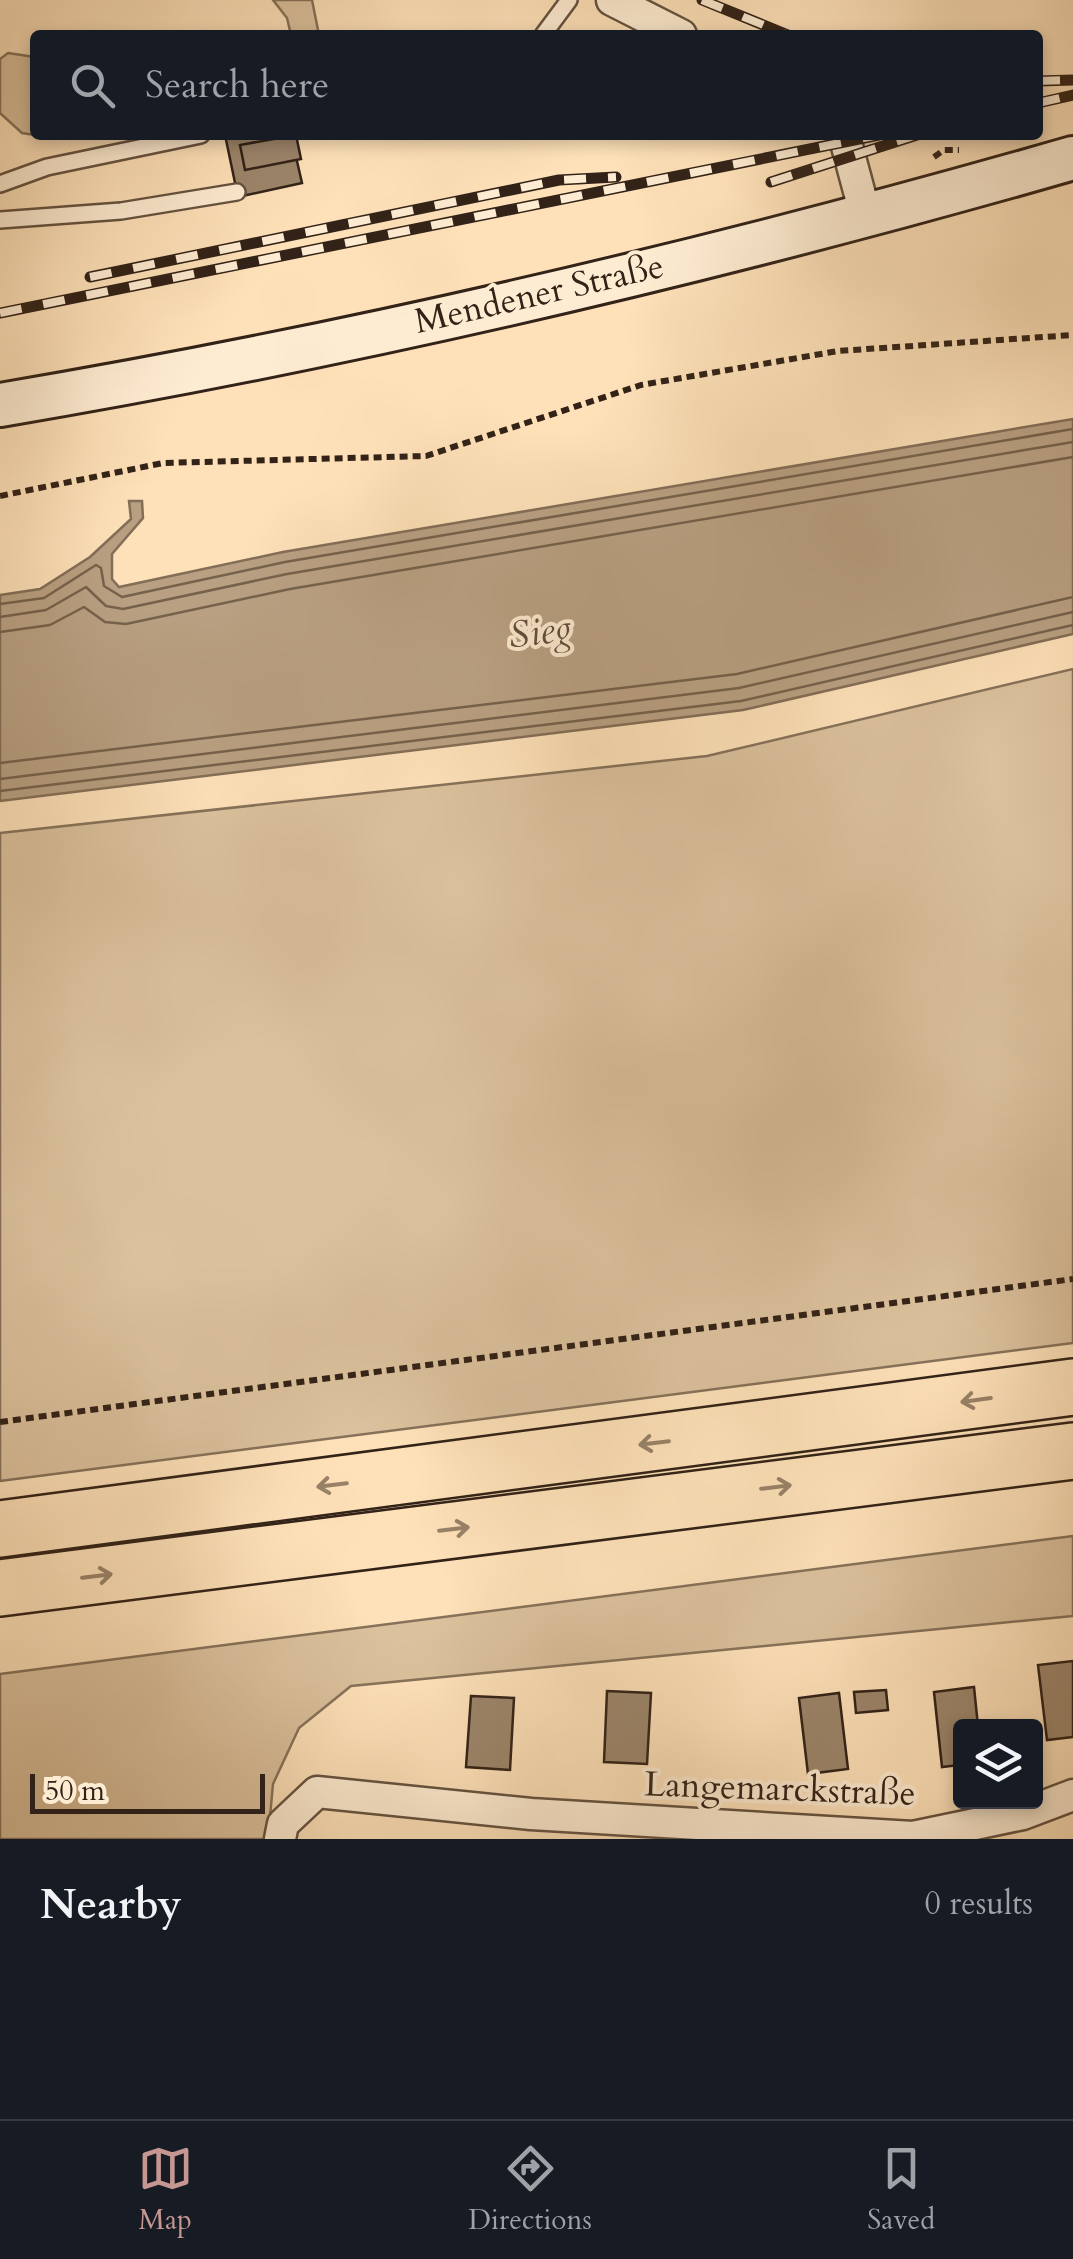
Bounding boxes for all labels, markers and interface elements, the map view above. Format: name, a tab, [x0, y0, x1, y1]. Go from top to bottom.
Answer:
search box	[30, 30, 1043, 140]
icon: search	[65, 58, 120, 113]
text: Search here	[145, 59, 329, 111]
street label: Mendener Straße	[410, 242, 668, 346]
water label: Sieg	[505, 602, 575, 662]
one-way arrow	[961, 1391, 993, 1410]
one-way arrow	[639, 1434, 671, 1453]
one-way arrow	[316, 1476, 349, 1495]
one-way arrow	[759, 1478, 792, 1496]
one-way arrow	[437, 1519, 469, 1538]
one-way arrow	[80, 1566, 112, 1585]
map controls	[953, 1719, 1043, 1809]
button: layers	[953, 1719, 1043, 1809]
street label: Langemarckstraße	[644, 1760, 916, 1818]
scale bar	[30, 1769, 265, 1814]
text: 50 m	[45, 1772, 105, 1810]
text: Nearby	[40, 1876, 182, 1933]
text: 0 results	[925, 1882, 1033, 1926]
tab: Map	[138, 2141, 193, 2239]
tab: Directions	[468, 2141, 592, 2239]
tab: Saved	[867, 2141, 935, 2239]

